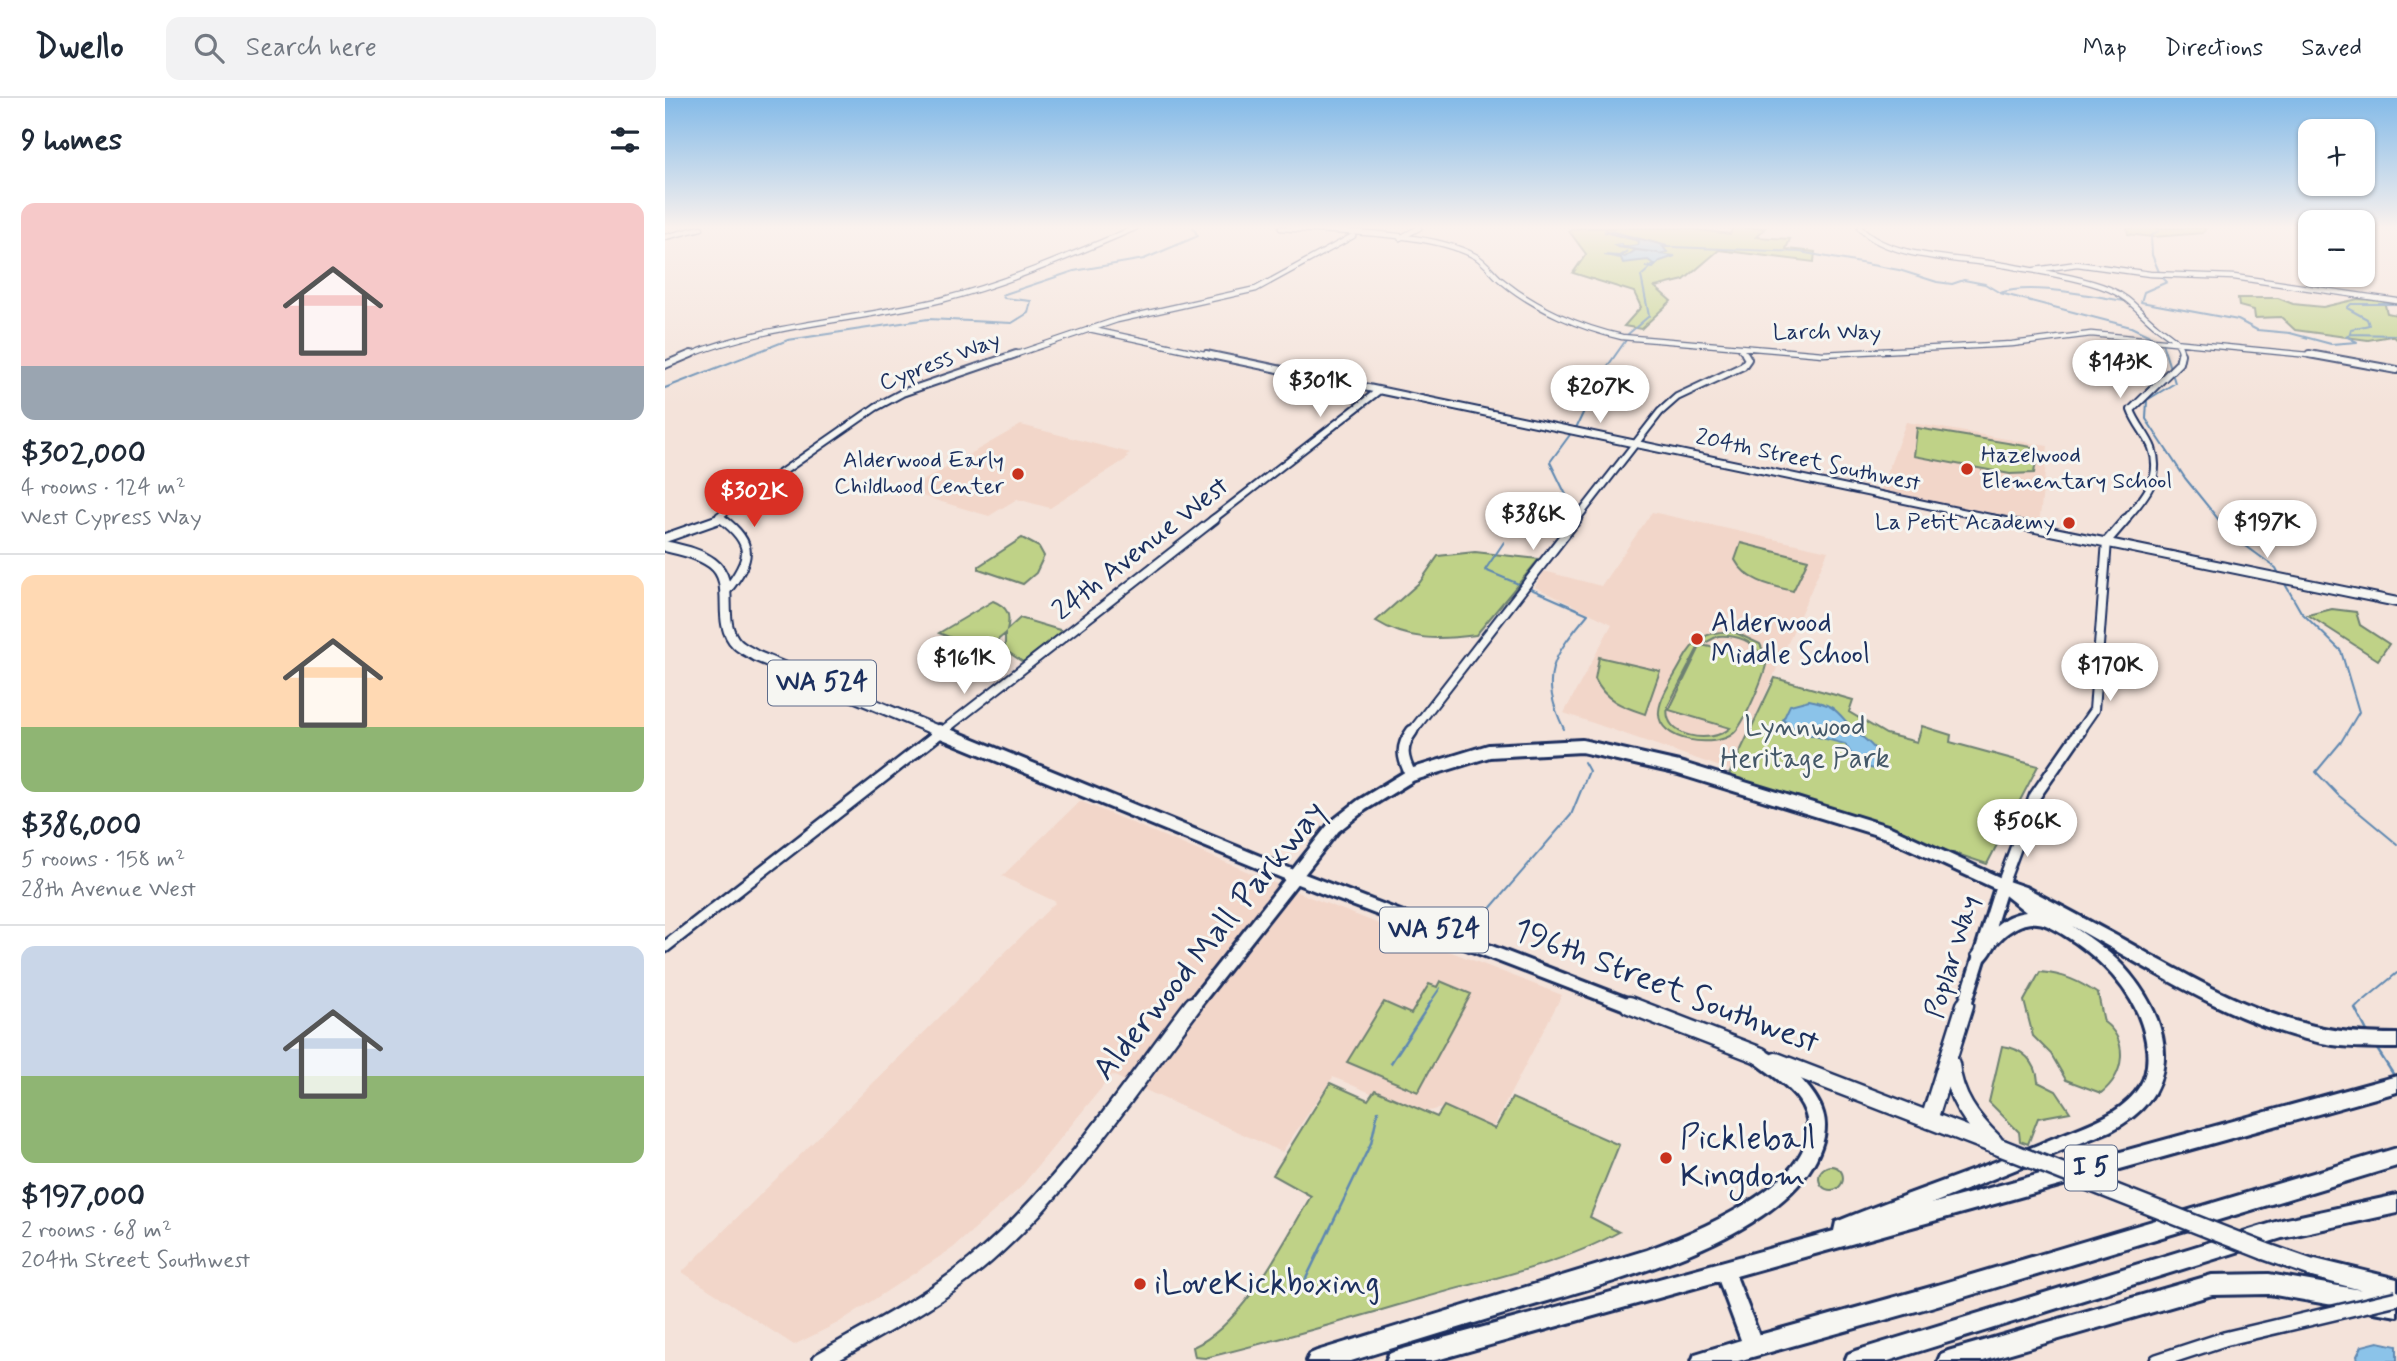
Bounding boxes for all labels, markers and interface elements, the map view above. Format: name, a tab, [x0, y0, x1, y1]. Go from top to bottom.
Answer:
search box	[166, 17, 656, 80]
text: Dwello	[35, 26, 124, 70]
icon: search	[190, 29, 228, 67]
text: Search here	[246, 31, 377, 65]
text: Map	[2083, 33, 2127, 64]
text: Directions	[2165, 33, 2263, 64]
text: Saved	[2301, 33, 2362, 64]
map controls	[2298, 119, 2375, 287]
button: +	[2298, 119, 2375, 196]
text: 9 homes	[21, 121, 122, 160]
icon: filters	[606, 121, 644, 159]
button: −	[2298, 210, 2375, 287]
icon: home	[270, 248, 396, 374]
street label: Larch Way	[1773, 318, 1881, 348]
street label: Cypress Way	[875, 325, 1005, 399]
pin: $143K	[2071, 341, 2169, 400]
text: $143K	[2088, 348, 2152, 378]
pin: $301K	[1271, 360, 1369, 419]
pin: $207K	[1551, 366, 1649, 425]
text: $301K	[1289, 367, 1351, 397]
text: $207K	[1566, 373, 1634, 403]
street label: 204th Street Southwest	[1693, 423, 1923, 500]
text: $302,000	[21, 434, 146, 473]
place label: Hazelwood Elementary School	[1981, 441, 2172, 497]
place label: Alderwood Early Childhood Center	[834, 446, 1004, 502]
marker: Hazelwood Elementary School	[1959, 461, 1975, 477]
marker: Alderwood Early Childhood Center	[1010, 466, 1026, 482]
street label: 24th Avenue West	[1045, 468, 1237, 630]
pin: $302K	[705, 470, 803, 529]
text: 4 rooms · 124 m²	[21, 473, 186, 503]
text: $302K	[720, 477, 788, 507]
pin: $386K	[1484, 492, 1582, 552]
text: $386K	[1501, 500, 1565, 530]
pin: $197K	[2218, 500, 2316, 560]
text: West Cypress Way	[21, 503, 202, 533]
place label: La Petit Academy	[1875, 508, 2055, 538]
text: $197K	[2234, 508, 2300, 538]
marker: La Petit Academy	[2061, 515, 2077, 531]
place label: Alderwood Middle School	[1711, 605, 1870, 674]
icon: home	[270, 620, 396, 746]
marker: Alderwood Middle School	[1689, 631, 1705, 647]
pin: $161K	[915, 636, 1013, 696]
text: $161K	[933, 644, 995, 674]
pin: $170K	[2061, 644, 2159, 703]
text: $170K	[2077, 651, 2143, 681]
road number: WA 524	[768, 660, 876, 706]
park label: Lynnwood Heritage Park	[1720, 709, 1890, 778]
street label: Alderwood Mall Parkway	[1083, 792, 1337, 1090]
pin: $506K	[1978, 800, 2076, 859]
text: $386,000	[21, 806, 141, 845]
text: $506K	[1993, 807, 2061, 837]
text: 5 rooms · 158 m²	[21, 845, 185, 875]
text: 28th Avenue West	[21, 875, 196, 905]
street label: Poplar Way	[1917, 891, 1989, 1023]
road number: WA 524	[1380, 908, 1488, 952]
street label: 196th Street Southwest	[1507, 908, 1825, 1066]
icon: home	[270, 991, 396, 1117]
place label: Pickleball Kingdom	[1680, 1117, 1816, 1201]
road number: I 5	[2065, 1146, 2117, 1190]
marker: Pickleball Kingdom	[1658, 1150, 1674, 1166]
text: $197,000	[21, 1177, 145, 1216]
text: 2 rooms · 68 m²	[21, 1216, 172, 1246]
text: 204th Street Southwest	[21, 1246, 250, 1276]
place label: iLoveKickboxing	[1154, 1262, 1380, 1306]
marker: iLoveKickboxing	[1132, 1276, 1148, 1292]

